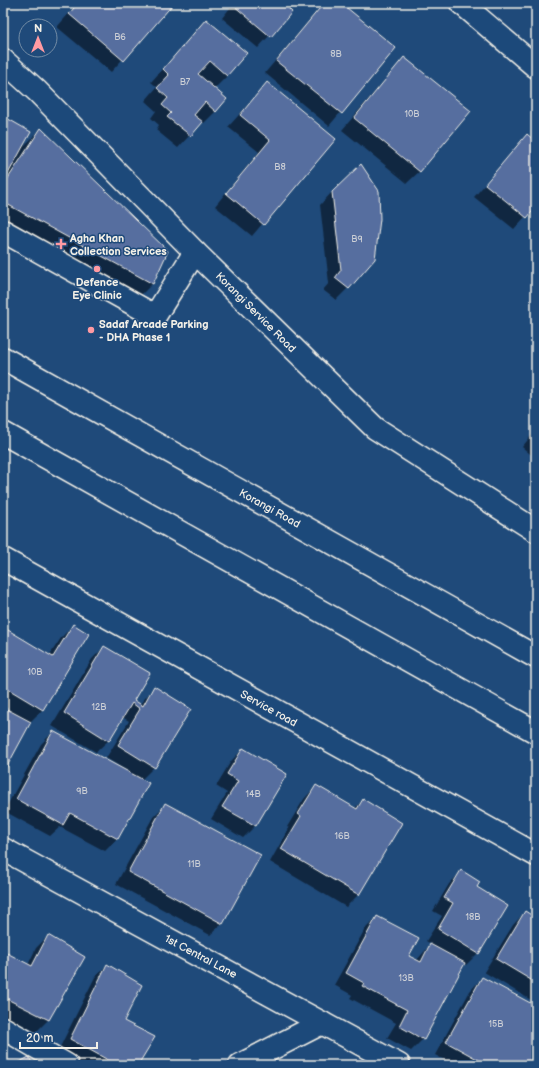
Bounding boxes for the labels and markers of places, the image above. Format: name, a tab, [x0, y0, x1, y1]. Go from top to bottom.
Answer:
place label: Agha Khan Collection Services	[69, 232, 167, 258]
marker: Agha Khan Collection Services	[55, 238, 67, 250]
marker: Defence Eye Clinic	[92, 264, 102, 274]
place label: Defence Eye Clinic	[72, 276, 122, 302]
place label: Sadaf Arcade Parking - DHA Phase 1	[99, 318, 208, 344]
marker: Sadaf Arcade Parking - DHA Phase 1	[86, 325, 96, 335]

